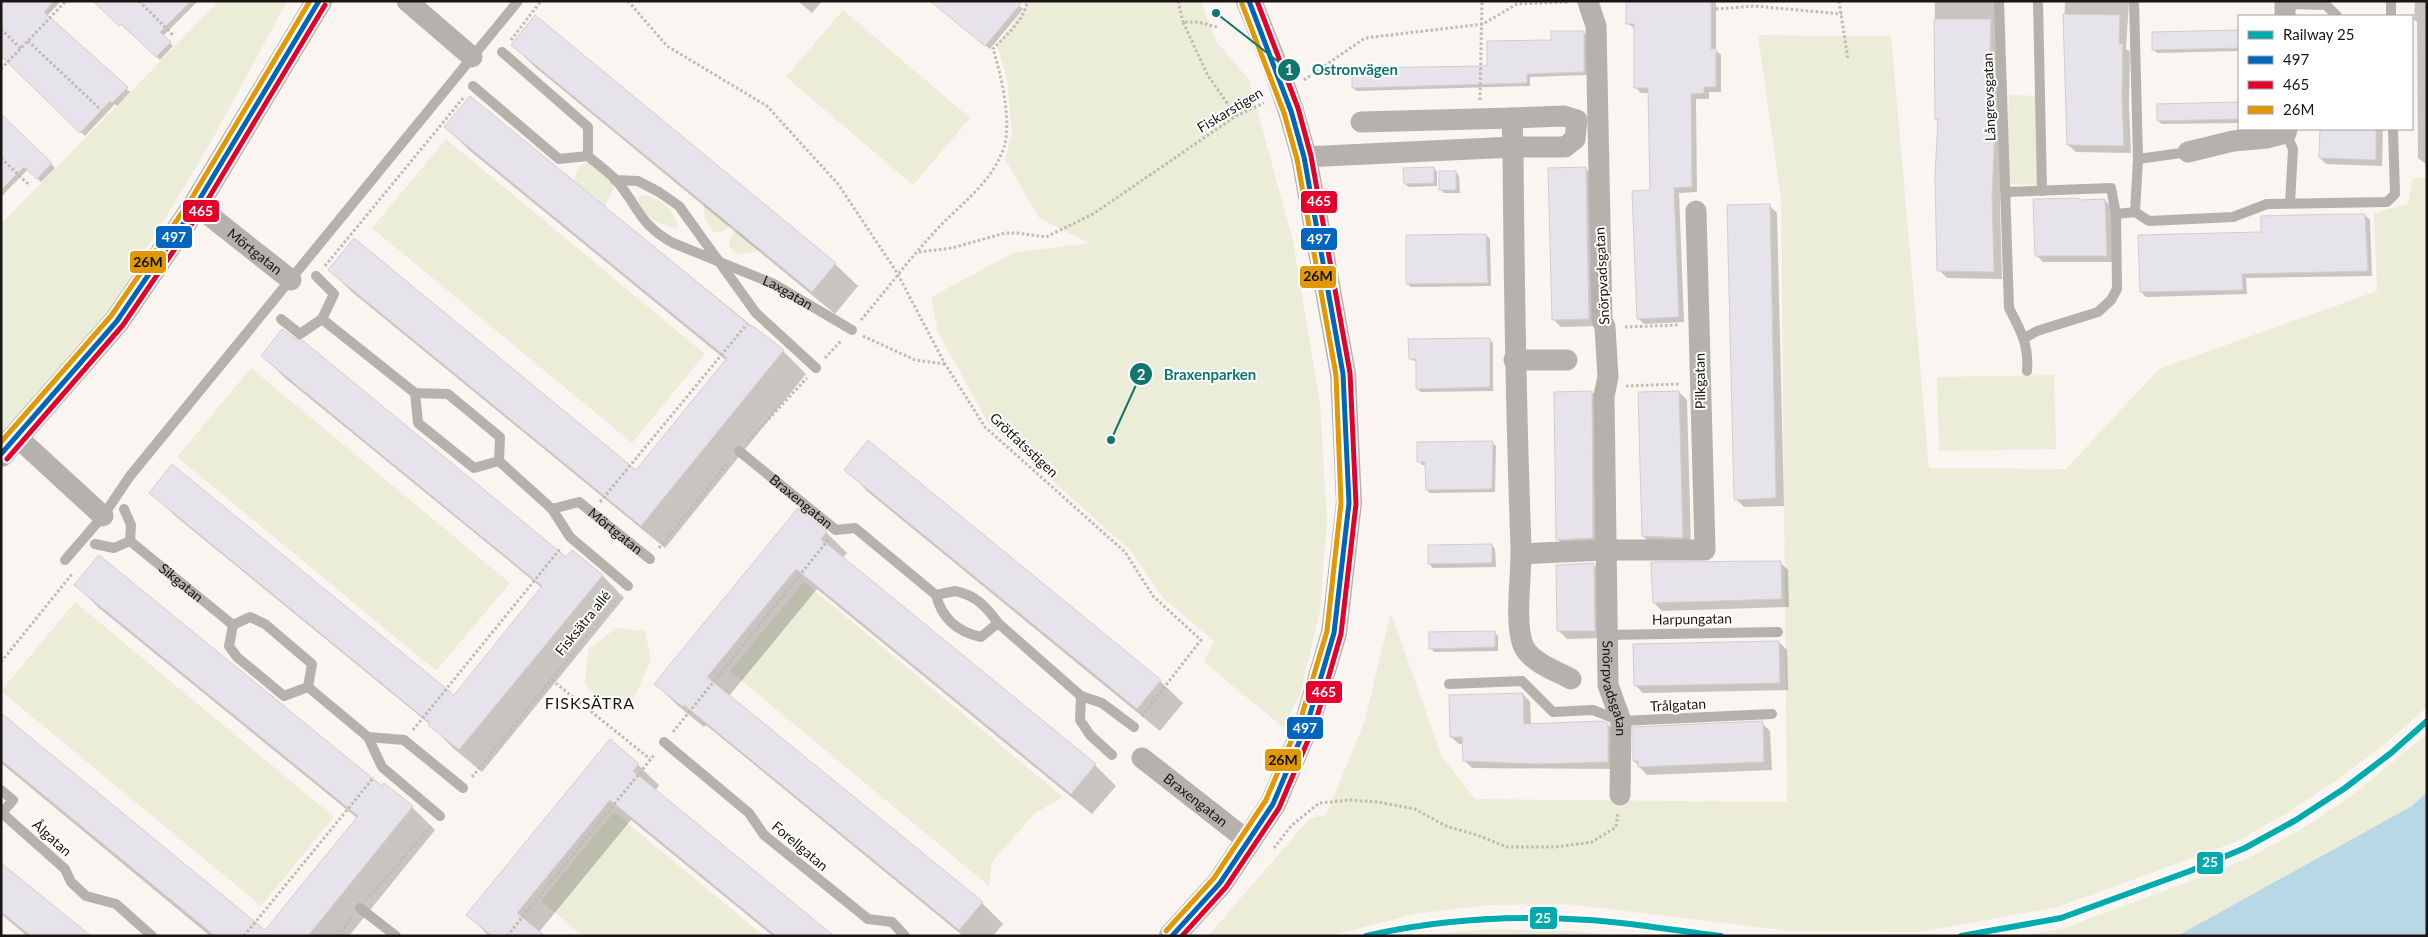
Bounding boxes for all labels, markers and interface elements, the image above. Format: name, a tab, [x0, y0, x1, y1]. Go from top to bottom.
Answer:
legend	[2238, 15, 2413, 130]
text: Railway 25	[2283, 25, 2354, 43]
text: 497	[2283, 50, 2309, 68]
street label: Långrevsgatan	[1978, 53, 1999, 141]
callout: Ostronvägen	[1277, 55, 1408, 85]
text: 1	[1285, 60, 1293, 78]
text: Ostronvägen	[1312, 60, 1398, 78]
text: 465	[2283, 75, 2309, 93]
street label: Fiskarstigen	[1194, 83, 1266, 136]
text: 26M	[2283, 100, 2314, 118]
line badge: 465	[1300, 190, 1338, 214]
text: 465	[1307, 192, 1331, 209]
line badge: 465	[182, 199, 220, 223]
text: 465	[189, 202, 213, 219]
street label: Mörtgatan	[224, 224, 286, 278]
line badge: 497	[155, 225, 193, 249]
line badge: 497	[1300, 227, 1338, 251]
street label: Snörpvadsgatan	[1590, 227, 1613, 325]
text: 497	[162, 228, 186, 245]
text: 497	[1307, 230, 1331, 247]
line badge: 26M	[129, 250, 167, 274]
text: 26M	[133, 253, 163, 270]
line badge: 26M	[1299, 265, 1337, 289]
text: 26M	[1303, 267, 1333, 284]
street label: Laxgatan	[760, 271, 816, 313]
street label: Pilkgatan	[1691, 353, 1708, 409]
callout: Braxenparken	[1128, 359, 1266, 389]
text: 2	[1137, 365, 1146, 383]
text: Braxenparken	[1164, 365, 1256, 383]
street label: Grötfatsstigen	[987, 409, 1062, 481]
street label: Braxengatan	[766, 470, 836, 532]
street label: Mörtgatan	[585, 504, 646, 558]
street label: Sikgatan	[156, 559, 207, 605]
street label: Fisksätra allé	[551, 587, 614, 659]
street label: Harpungatan	[1652, 609, 1732, 628]
street label: Snörpvadsgatan	[1599, 640, 1630, 736]
line badge: 465	[1305, 680, 1343, 704]
text: 465	[1312, 683, 1336, 700]
district label: FISKSÄTRA	[545, 693, 635, 712]
street label: Trålgatan	[1650, 695, 1706, 714]
line badge: 497	[1286, 716, 1324, 740]
text: 497	[1293, 719, 1317, 736]
line badge: 26M	[1264, 748, 1302, 772]
text: 26M	[1268, 751, 1298, 768]
street label: Braxengatan	[1160, 769, 1231, 830]
street label: Ålgatan	[29, 816, 75, 860]
street label: Forellgatan	[769, 817, 832, 874]
line badge: 25	[2196, 851, 2224, 875]
text: 25	[2202, 853, 2218, 870]
line badge: 25	[1529, 906, 1558, 930]
text: 25	[1535, 909, 1551, 926]

